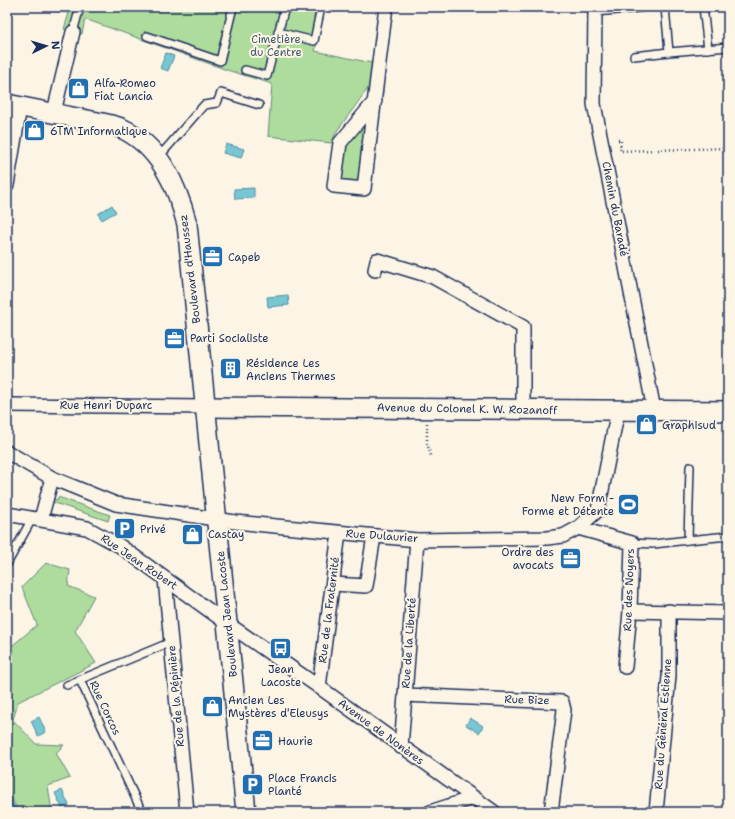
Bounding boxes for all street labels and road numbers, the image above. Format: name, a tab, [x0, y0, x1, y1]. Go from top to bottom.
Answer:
street label: Chemin du Baradé	[598, 160, 632, 258]
street label: Boulevard d'Haussez	[176, 214, 204, 324]
street label: Rue Henri Duparc	[60, 398, 153, 413]
street label: Avenue du Colonel K. W. Rozanoff	[377, 400, 558, 418]
street label: Rue Dulaurier	[345, 526, 419, 546]
street label: Rue Jean Robert	[98, 531, 180, 593]
street label: Rue des Noyers	[620, 548, 638, 632]
street label: Boulevard Jean Lacoste	[213, 550, 241, 678]
street label: Rue de la Fraternité	[315, 556, 343, 664]
street label: Rue de la Liberté	[398, 597, 420, 689]
street label: Rue de la Pépinière	[164, 645, 188, 747]
street label: Rue du Général Estienne	[651, 658, 675, 790]
street label: Rue Corcos	[86, 678, 124, 738]
street label: Rue Bize	[504, 692, 550, 708]
street label: Avenue de Nonères	[335, 696, 427, 768]

